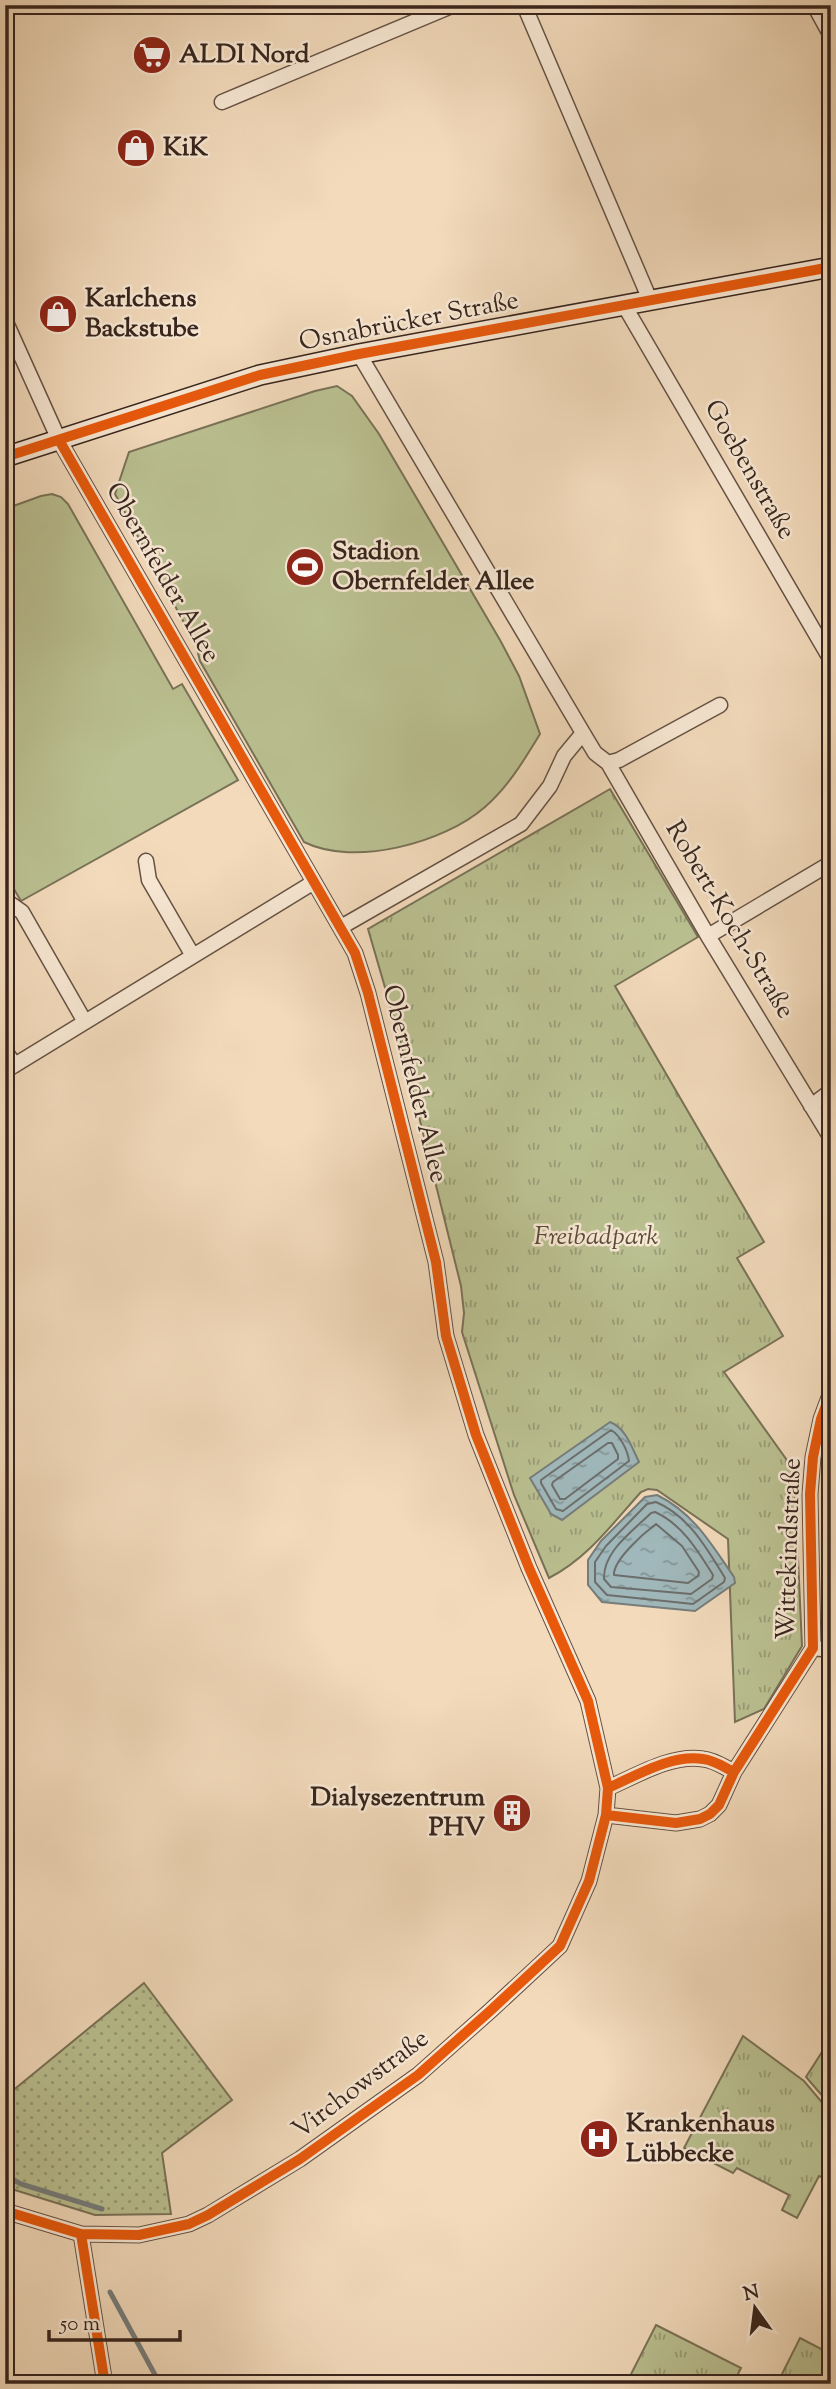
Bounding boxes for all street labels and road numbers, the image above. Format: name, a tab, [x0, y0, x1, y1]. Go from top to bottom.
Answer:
street label: Osnabrücker Straße	[296, 283, 522, 361]
street label: Goebenstraße	[694, 393, 804, 547]
street label: Obernfelder Allee	[95, 476, 229, 670]
street label: Robert-Koch-Straße	[655, 814, 803, 1026]
street label: Obernfelder Allee	[372, 981, 456, 1187]
street label: Wittekindstraße	[768, 1457, 812, 1641]
street label: Virchowstraße	[285, 2021, 437, 2149]

